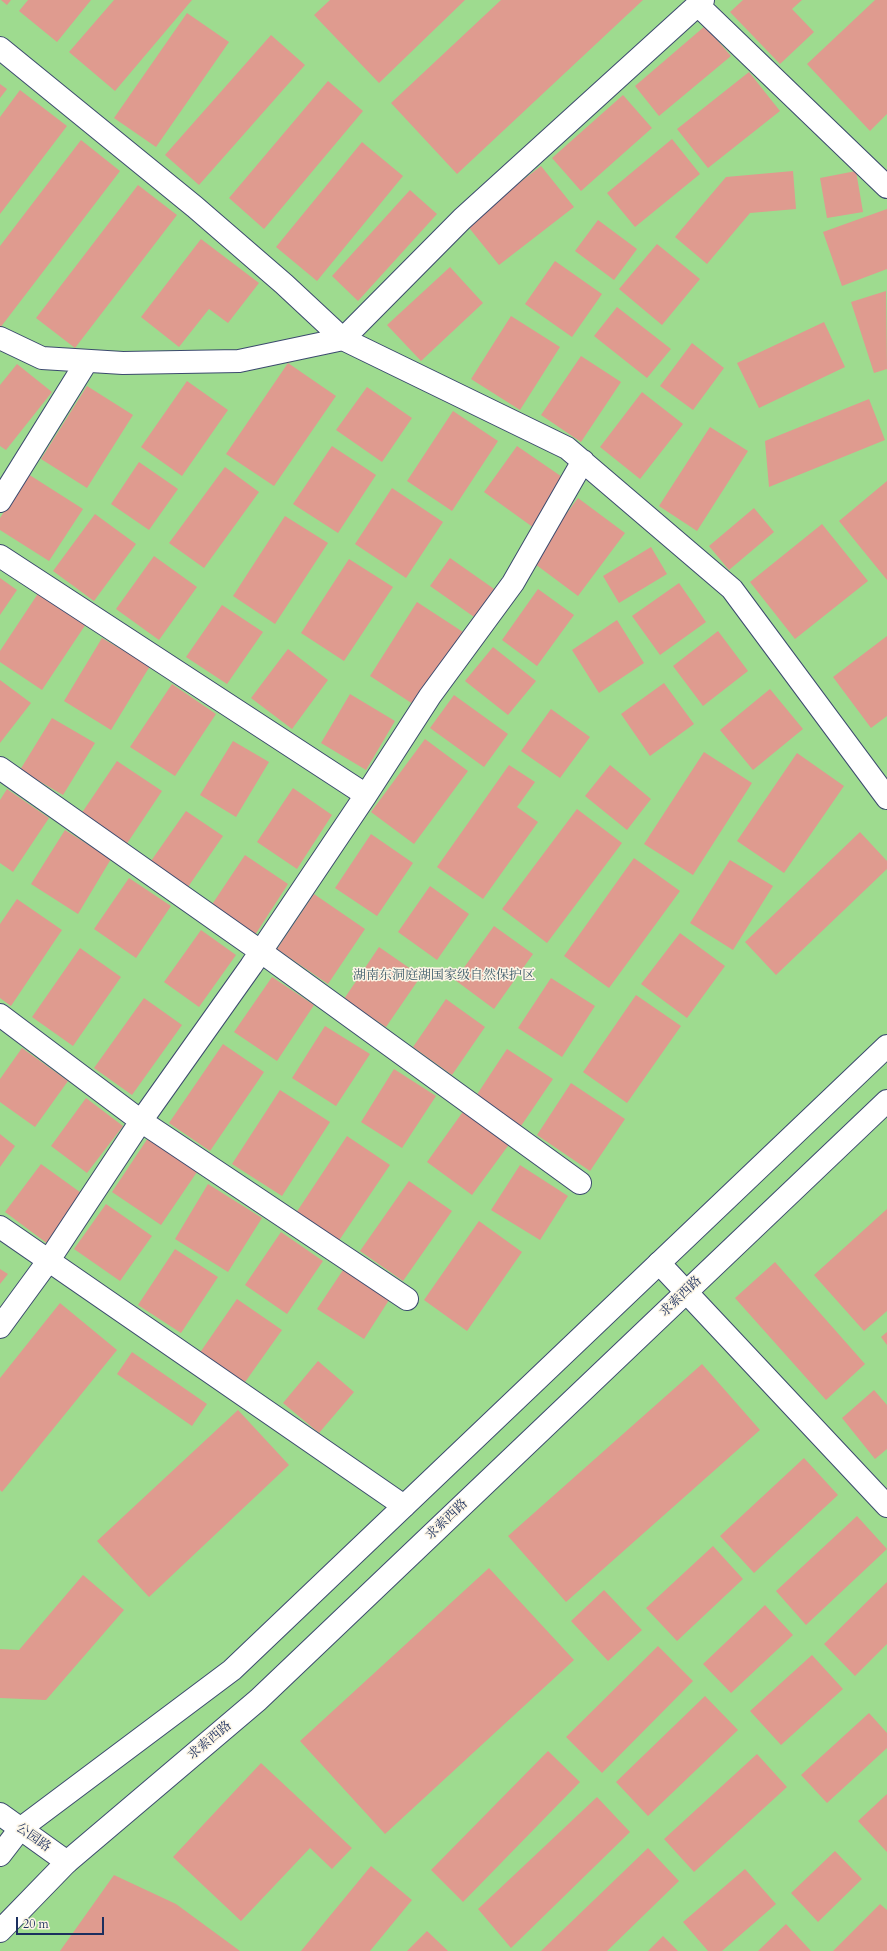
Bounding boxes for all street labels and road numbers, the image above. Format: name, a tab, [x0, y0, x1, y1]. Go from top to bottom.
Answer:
street label: 求索西路	[657, 1273, 705, 1321]
street label: 求索西路	[423, 1496, 471, 1544]
street label: 求索西路	[185, 1718, 235, 1764]
street label: 公园路	[13, 1820, 53, 1856]

